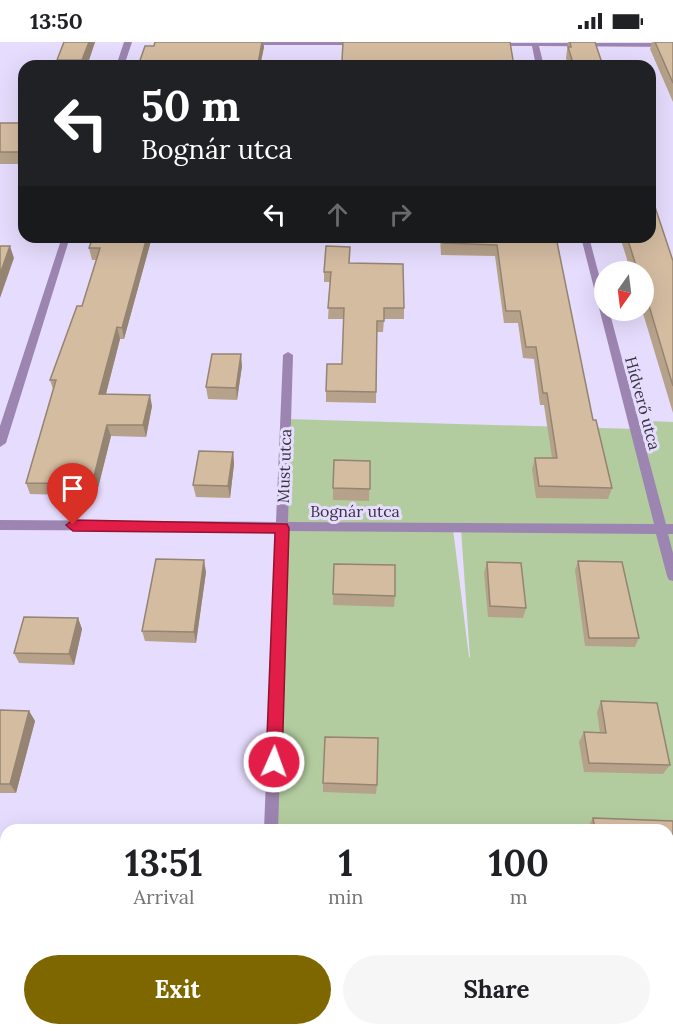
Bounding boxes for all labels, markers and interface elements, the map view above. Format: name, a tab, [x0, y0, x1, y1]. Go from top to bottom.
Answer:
text: 13:50	[30, 7, 83, 35]
text: 50 m	[141, 79, 240, 133]
icon: left	[42, 84, 120, 162]
text: Bognár utca	[141, 132, 292, 166]
icon: left	[258, 198, 291, 231]
icon: ahead	[321, 198, 354, 231]
icon: right	[384, 198, 417, 231]
north arrow	[594, 261, 654, 321]
map controls	[594, 261, 654, 321]
street label: Hídverő utca	[621, 354, 665, 452]
street label: Must utca	[273, 428, 295, 504]
pin	[47, 463, 98, 525]
icon: arrive	[56, 472, 89, 505]
street label: Bognár utca	[310, 501, 400, 521]
position arrow	[242, 730, 306, 794]
text: 13:51	[125, 840, 203, 886]
text: 1	[338, 840, 353, 886]
text: 100	[489, 840, 549, 886]
text: Arrival	[133, 884, 195, 909]
text: min	[328, 884, 364, 909]
text: m	[510, 884, 528, 909]
button: Exit	[24, 955, 331, 1024]
button: Share	[343, 955, 650, 1024]

